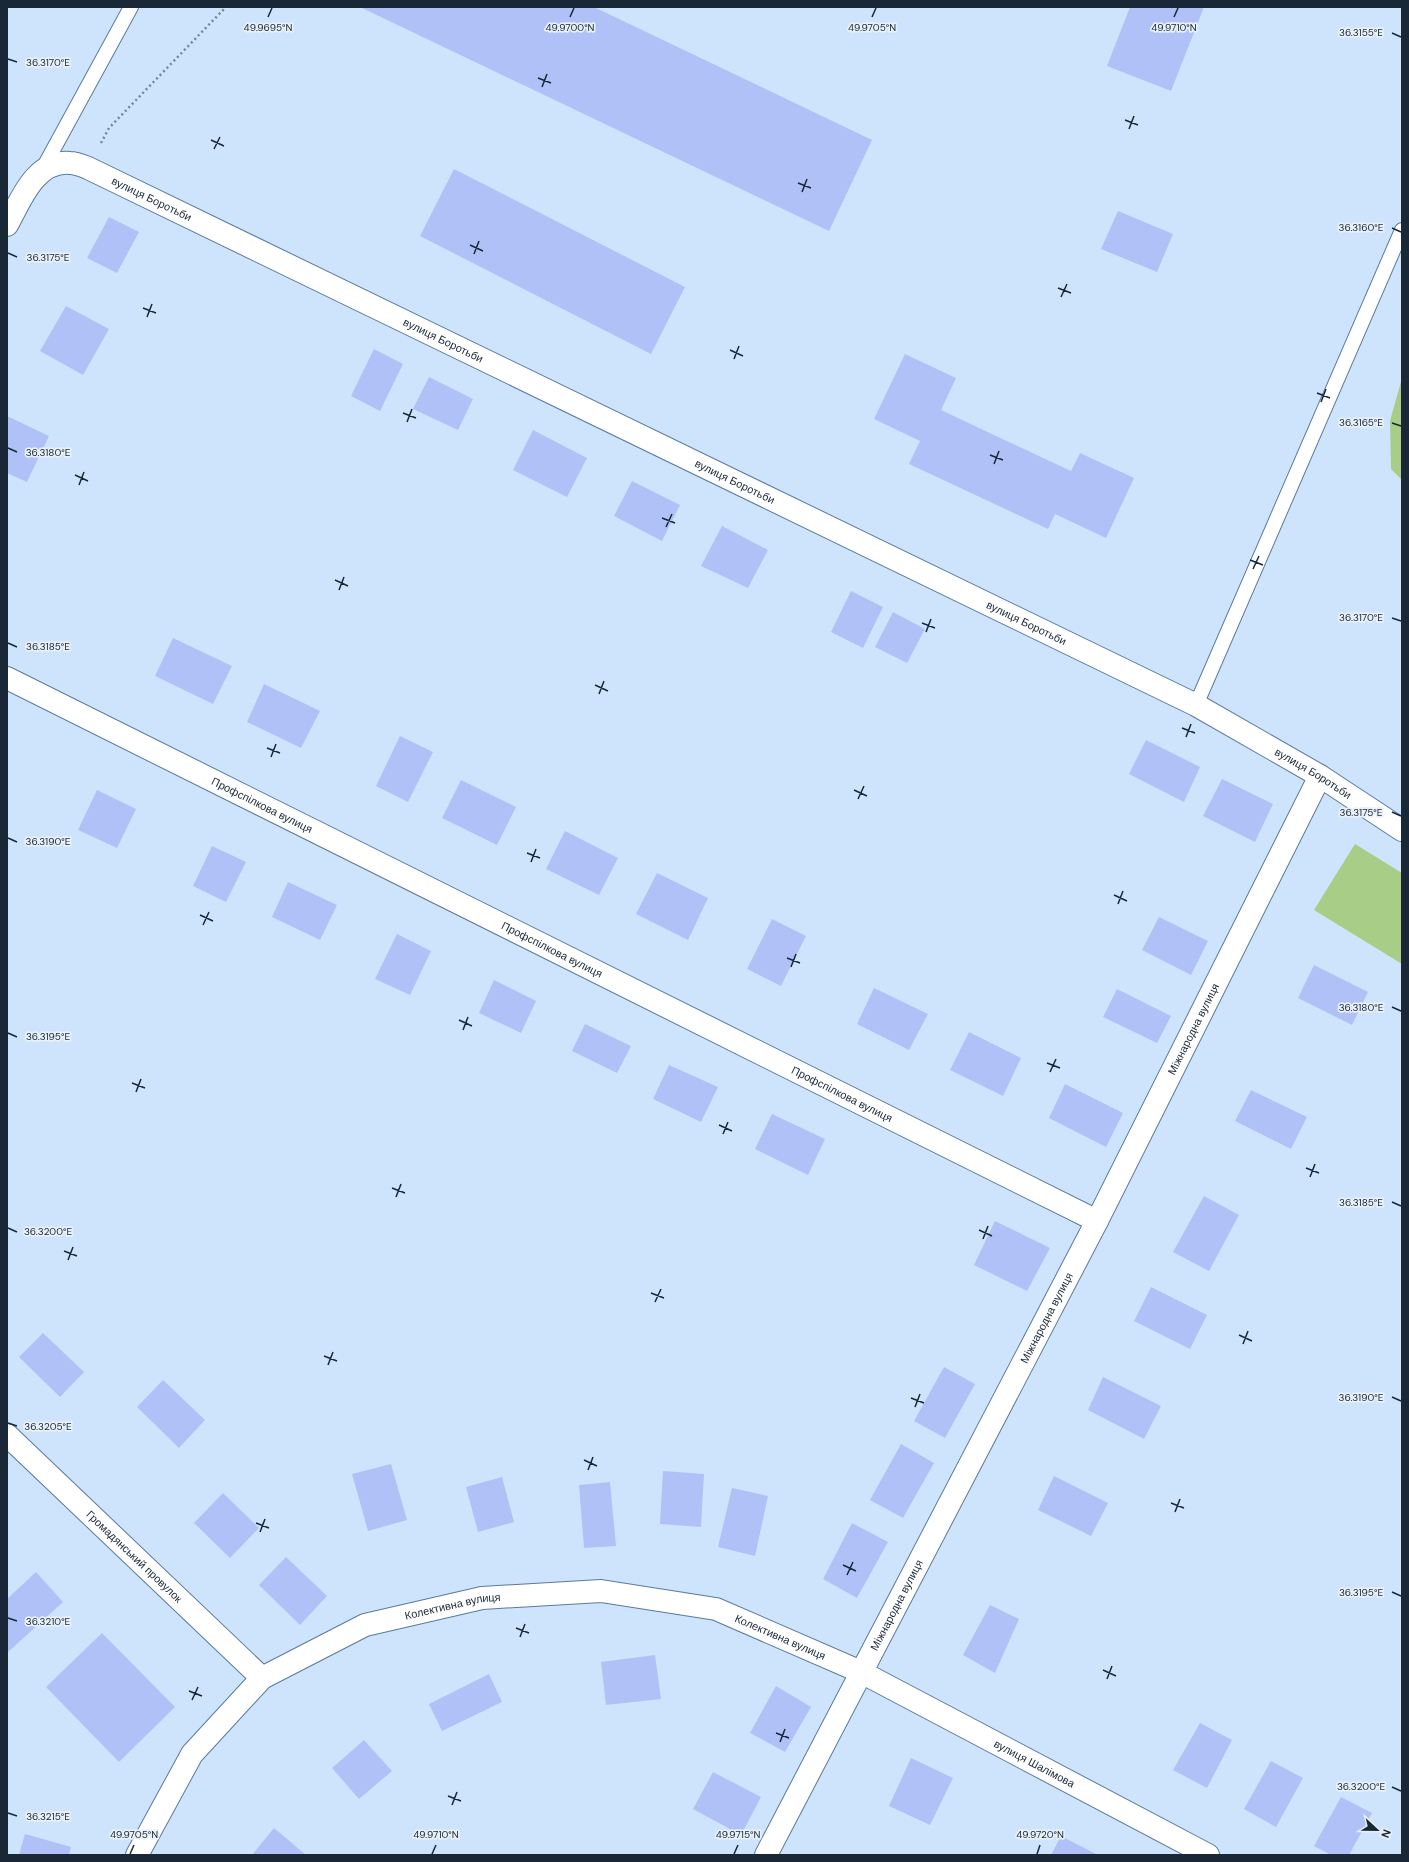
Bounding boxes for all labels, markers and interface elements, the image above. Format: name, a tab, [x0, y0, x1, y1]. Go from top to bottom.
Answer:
text: 49.9695°N	[244, 21, 292, 34]
text: 49.9700°N	[546, 21, 595, 34]
text: 49.9705°N	[848, 21, 896, 34]
text: 49.9710°N	[1151, 21, 1197, 34]
text: 36.3155°E	[1339, 26, 1383, 39]
text: 36.3170°E	[26, 56, 70, 69]
street label: вулиця Боротьби	[109, 174, 194, 224]
text: 36.3160°E	[1339, 221, 1384, 234]
text: 36.3175°E	[27, 251, 70, 264]
street label: вулиця Боротьби	[401, 315, 486, 366]
text: 36.3165°E	[1339, 416, 1383, 429]
text: 36.3180°E	[26, 446, 71, 459]
street label: вулиця Боротьби	[693, 456, 777, 507]
street label: вулиця Боротьби	[984, 598, 1069, 648]
text: 36.3170°E	[1339, 611, 1383, 624]
text: 36.3185°E	[26, 640, 70, 653]
street label: вулиця Боротьби	[1272, 745, 1354, 802]
street label: Профспілкова вулиця	[209, 774, 315, 836]
text: 36.3175°E	[1340, 806, 1383, 819]
text: 36.3190°E	[26, 835, 71, 848]
street label: Профспілкова вулиця	[499, 919, 605, 981]
street label: Міжнародна вулиця	[1164, 981, 1222, 1077]
text: 36.3180°E	[1339, 1001, 1384, 1014]
text: 36.3195°E	[26, 1030, 70, 1043]
street label: Профспілкова вулиця	[789, 1063, 895, 1125]
text: 36.3185°E	[1339, 1196, 1383, 1209]
text: 36.3200°E	[24, 1225, 72, 1238]
street label: Міжнародна вулиця	[1017, 1270, 1076, 1366]
text: 36.3190°E	[1339, 1391, 1384, 1404]
text: 36.3205°E	[24, 1420, 72, 1433]
street label: Громадянський провулок	[83, 1507, 186, 1606]
street label: Міжнародна вулиця	[867, 1557, 926, 1653]
text: 36.3195°E	[1339, 1586, 1383, 1599]
street label: Колективна вулиця	[403, 1590, 501, 1623]
street label: Колективна вулиця	[733, 1611, 828, 1663]
text: 36.3210°E	[26, 1615, 71, 1628]
street label: вулиця Шалімова	[992, 1736, 1078, 1791]
text: 36.3200°E	[1337, 1780, 1385, 1793]
text: 36.3215°E	[26, 1810, 70, 1823]
north arrow	[1357, 1810, 1397, 1850]
text: N	[1378, 1827, 1394, 1840]
text: 49.9705°N	[110, 1828, 158, 1841]
text: 49.9710°N	[413, 1828, 459, 1841]
text: 49.9715°N	[716, 1828, 760, 1841]
text: 49.9720°N	[1016, 1828, 1064, 1841]

